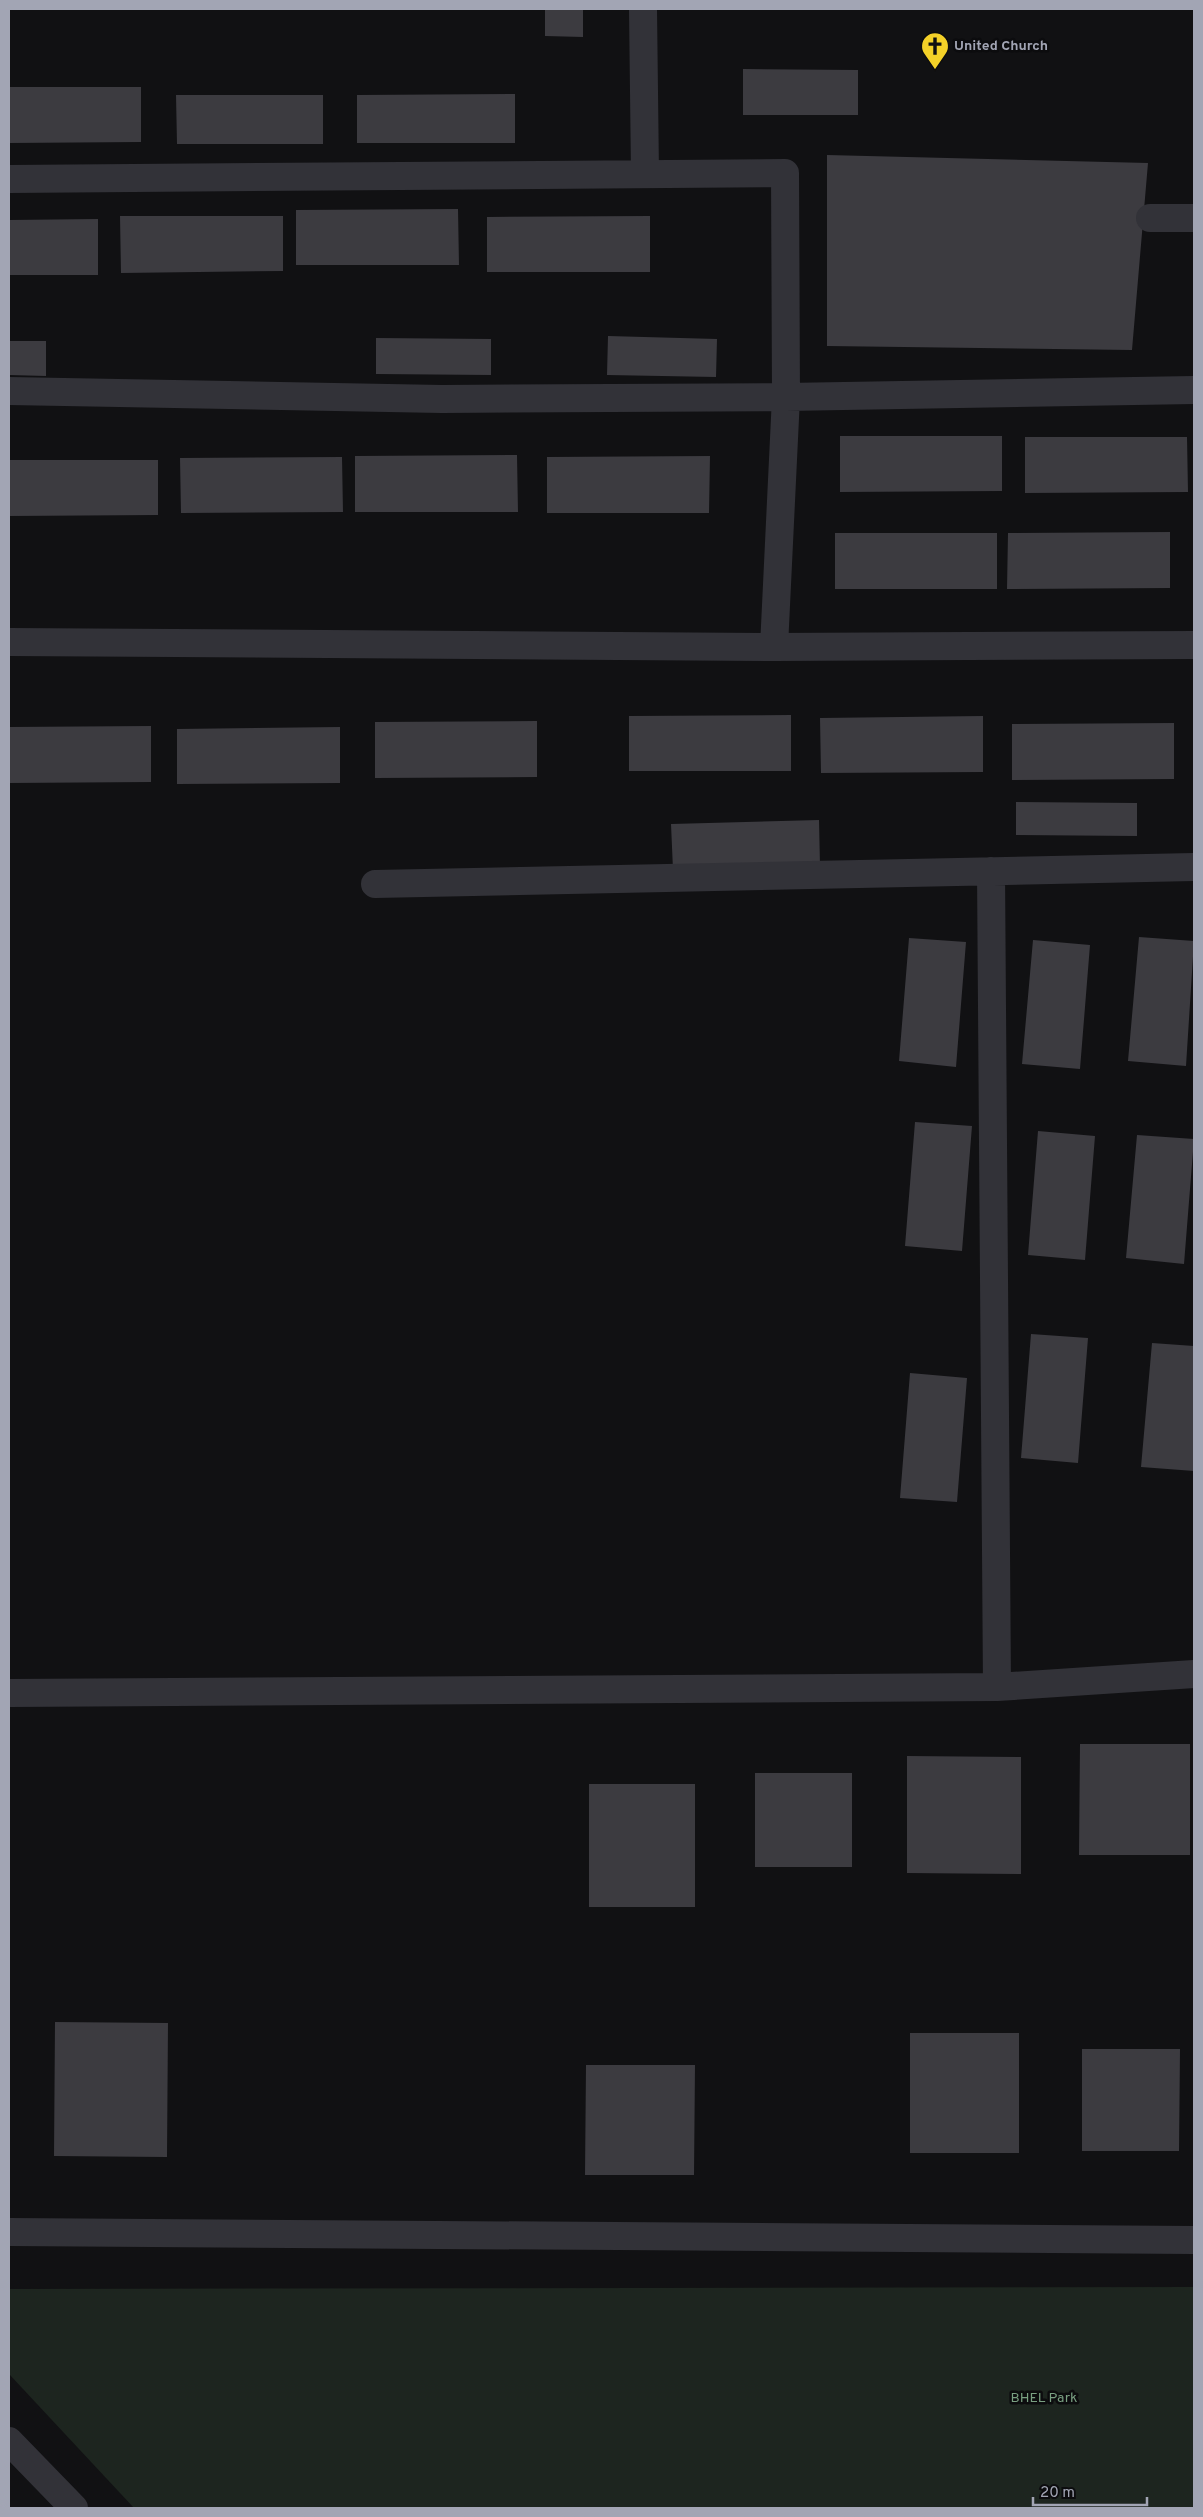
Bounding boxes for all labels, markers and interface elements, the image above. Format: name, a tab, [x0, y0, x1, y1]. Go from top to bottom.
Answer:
church icon: United Church	[920, 31, 950, 70]
place label: United Church	[954, 38, 1048, 55]
park label: BHEL Park	[1011, 2390, 1077, 2407]
scale bar	[1033, 2474, 1147, 2506]
text: 20 m	[1040, 2484, 1075, 2503]

